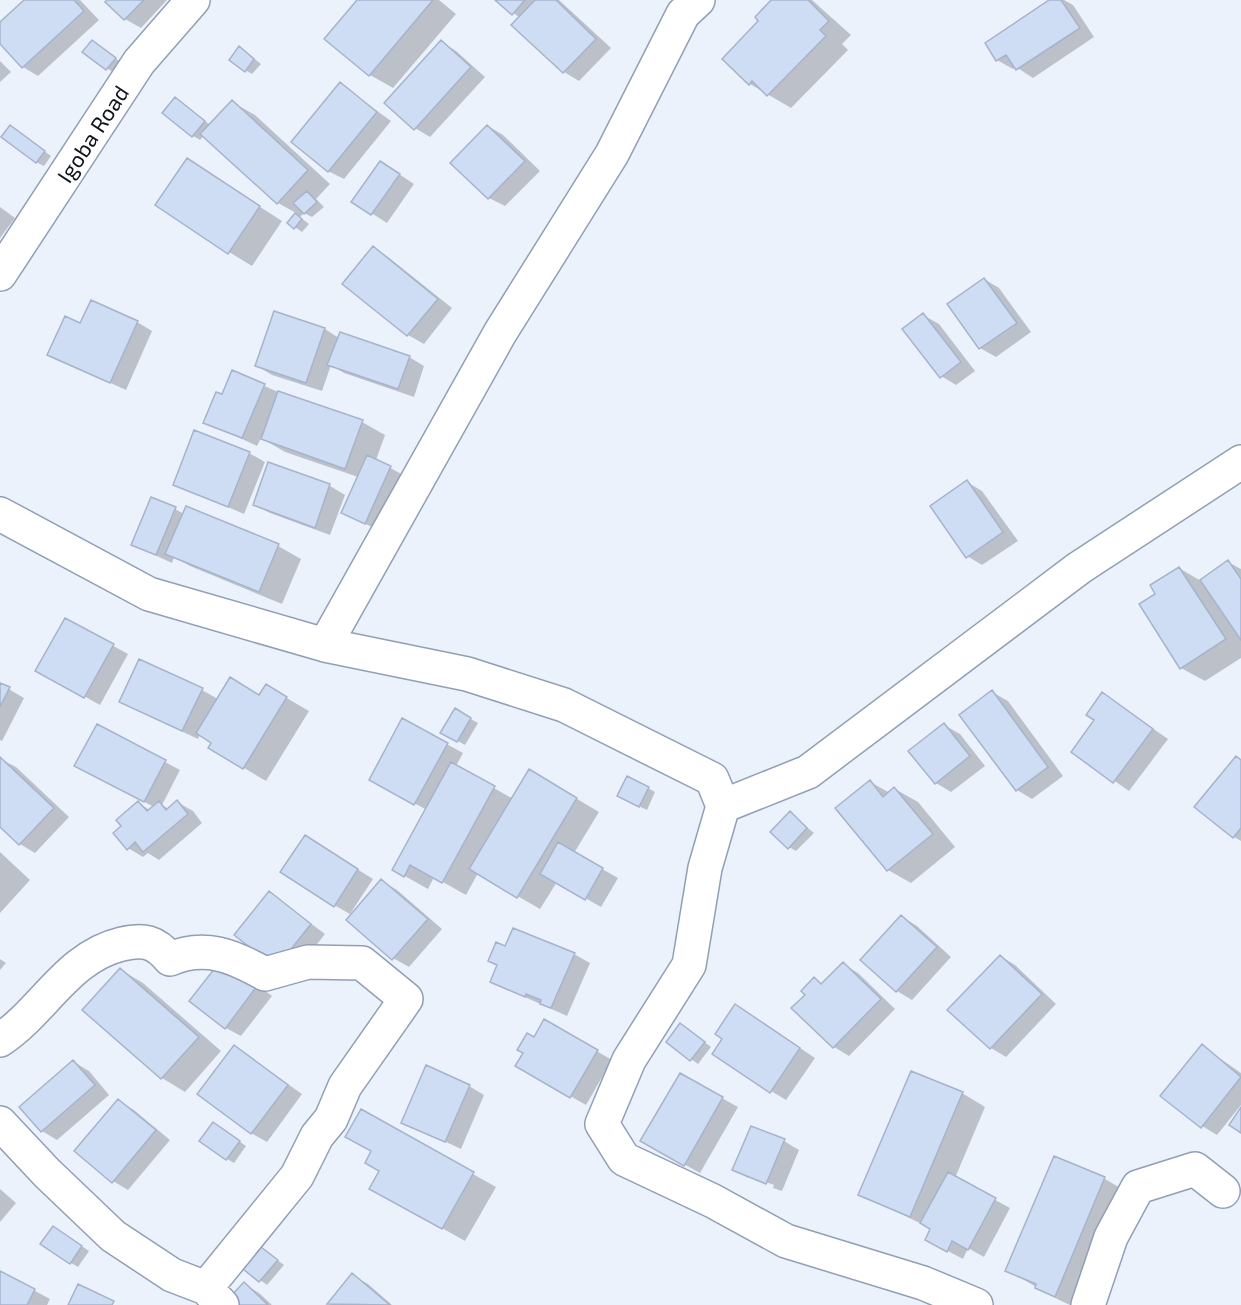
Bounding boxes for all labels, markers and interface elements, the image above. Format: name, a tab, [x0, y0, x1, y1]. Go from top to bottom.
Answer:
street label: Igoba Road	[51, 80, 133, 187]

